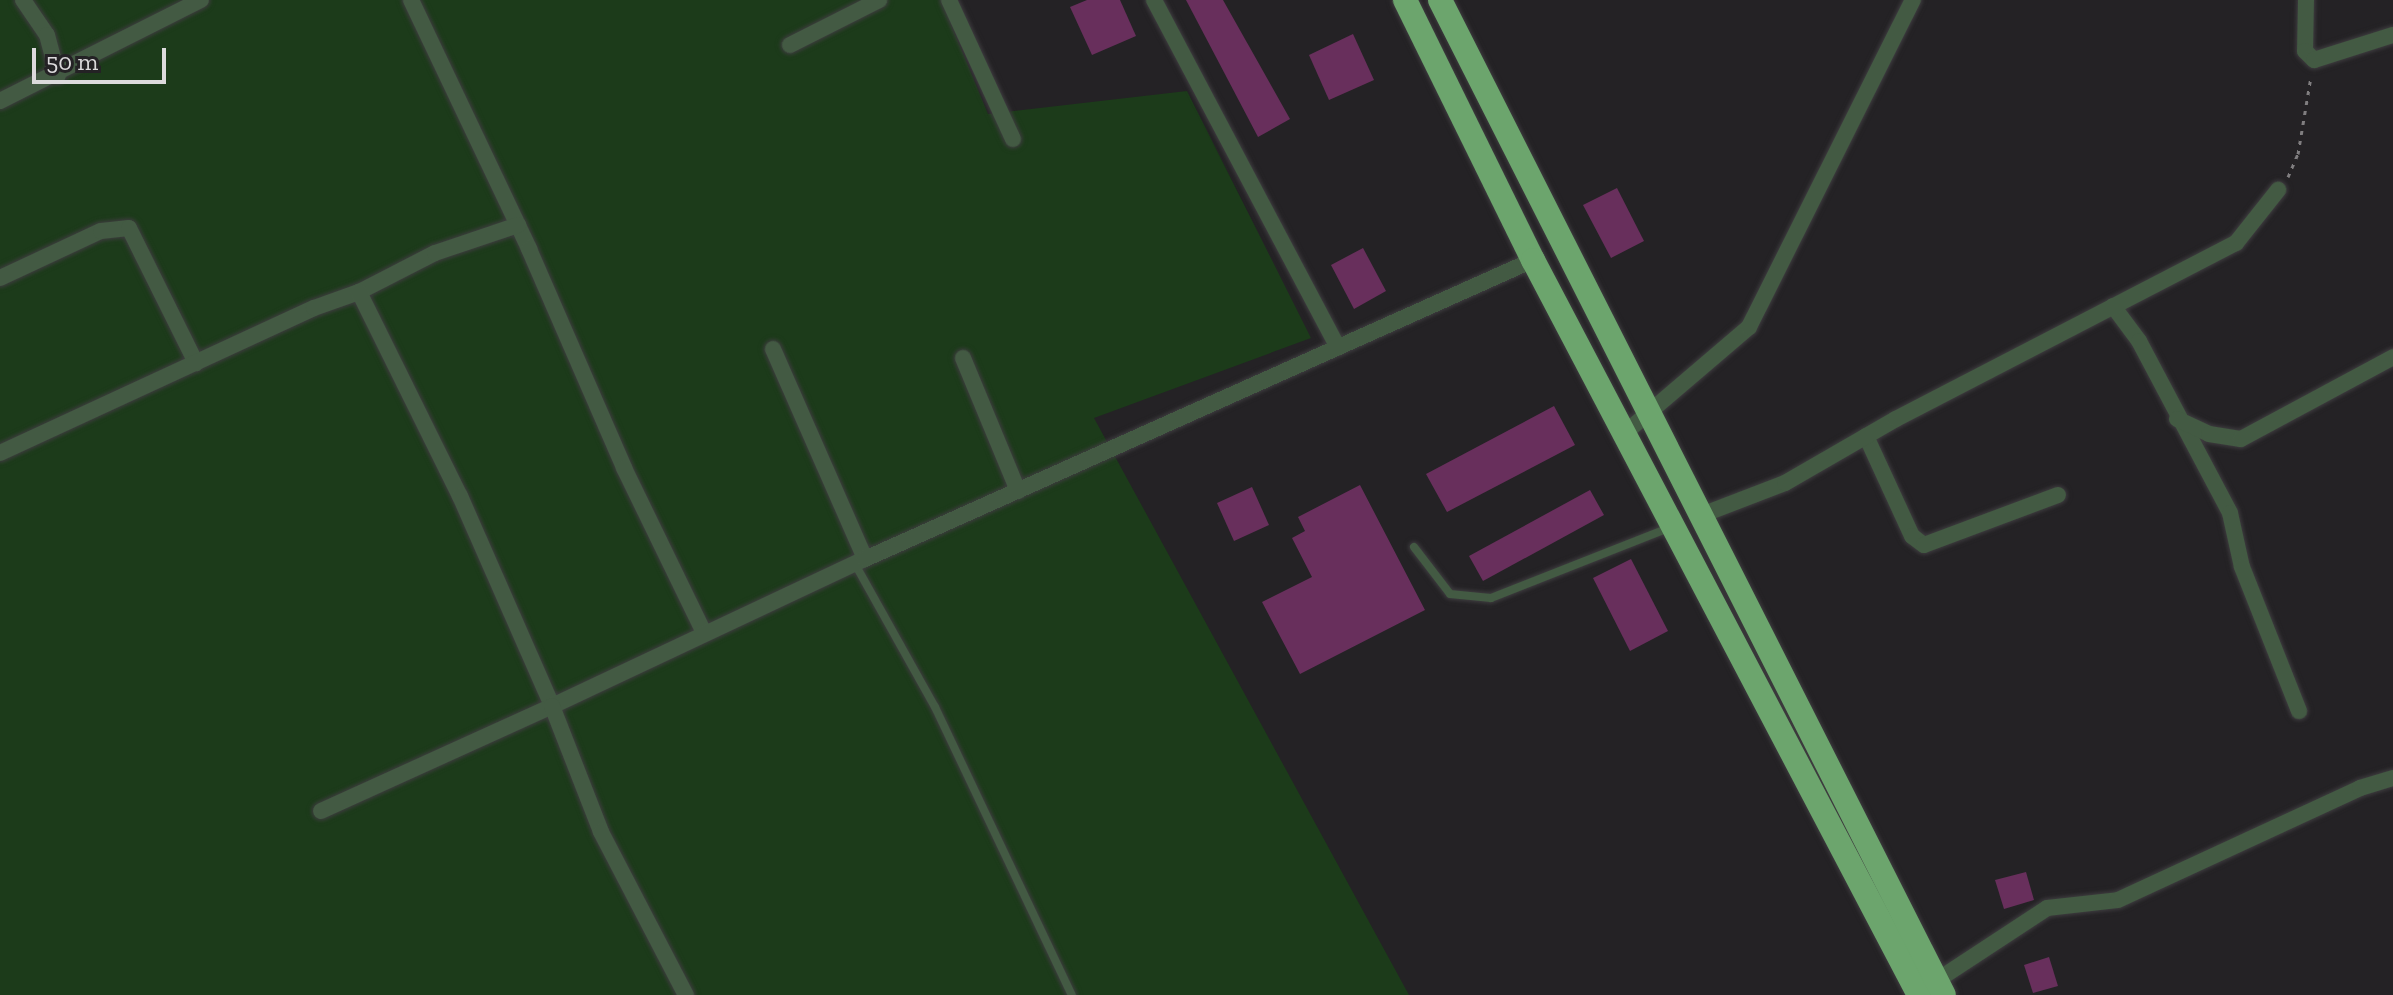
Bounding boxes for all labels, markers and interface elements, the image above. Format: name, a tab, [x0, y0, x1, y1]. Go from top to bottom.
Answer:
scale bar	[36, 32, 170, 82]
text: 50 m	[46, 47, 98, 76]

